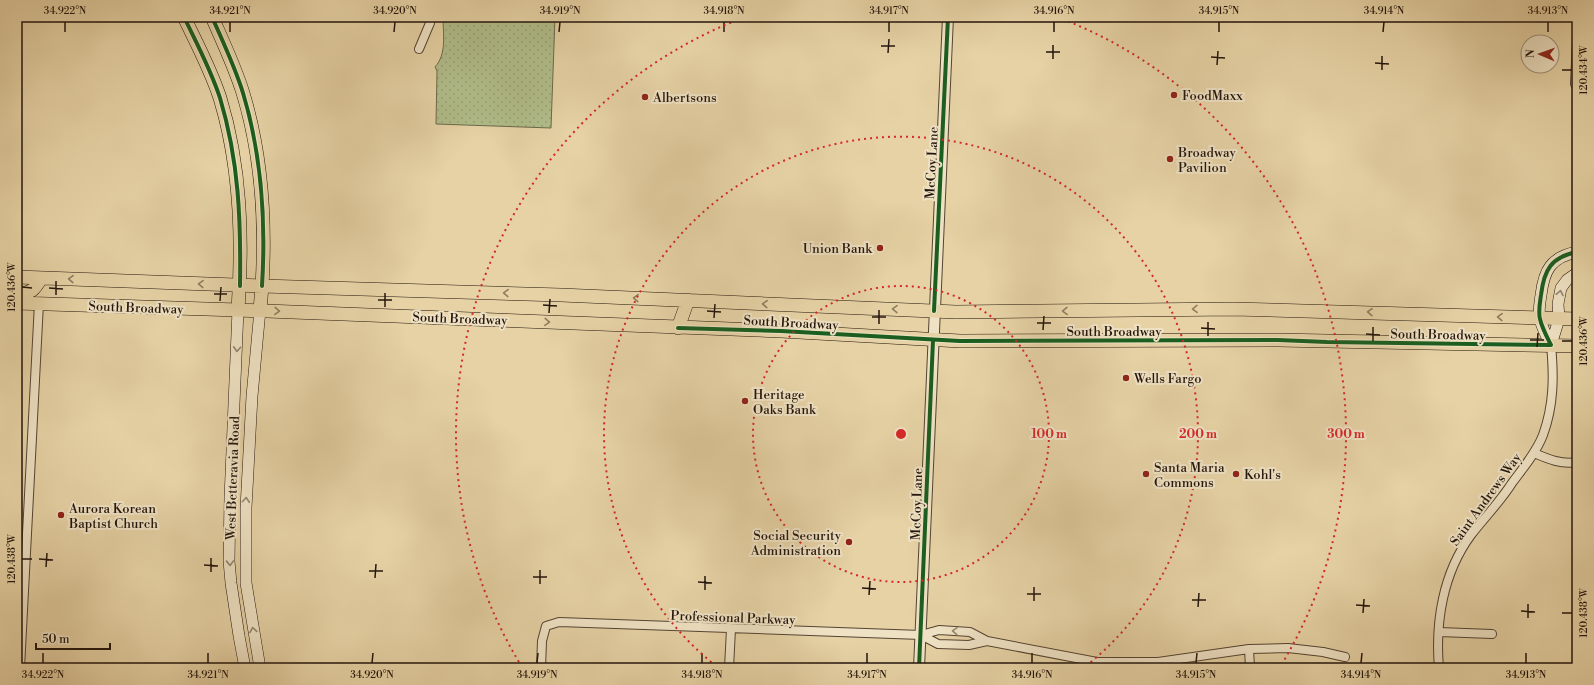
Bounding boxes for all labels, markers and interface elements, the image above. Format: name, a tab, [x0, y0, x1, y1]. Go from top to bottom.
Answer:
text: 34.922°N	[44, 5, 87, 17]
text: 34.921°N	[209, 5, 251, 17]
text: 34.920°N	[373, 5, 417, 17]
text: 34.919°N	[540, 5, 581, 17]
text: 34.918°N	[704, 5, 745, 17]
text: 34.917°N	[869, 5, 909, 17]
text: 34.916°N	[1034, 5, 1075, 17]
text: 34.915°N	[1199, 5, 1240, 17]
text: 34.914°N	[1364, 5, 1405, 17]
text: 34.913°N	[1528, 5, 1569, 17]
north arrow	[1520, 34, 1560, 74]
text: 120.434°W	[1578, 44, 1590, 95]
text: N	[1524, 49, 1538, 58]
place label: FoodMaxx	[1182, 88, 1243, 104]
place label: Albertsons	[652, 90, 717, 106]
marker: FoodMaxx	[1169, 90, 1179, 100]
marker: Albertsons	[640, 92, 650, 102]
street label: McCoy Lane	[922, 126, 942, 200]
place label: Broadway Pavilion	[1177, 145, 1237, 176]
marker: Broadway Pavilion	[1165, 154, 1175, 164]
place label: Union Bank	[803, 241, 873, 257]
marker: Union Bank	[875, 243, 885, 253]
text: 120.436°W	[6, 261, 18, 312]
one-way arrow	[68, 275, 74, 283]
one-way arrow	[198, 280, 204, 289]
one-way arrow	[503, 289, 509, 297]
one-way arrow	[1556, 290, 1564, 297]
one-way arrow	[632, 294, 638, 302]
street label: South Broadway	[88, 298, 184, 318]
one-way arrow	[762, 300, 768, 309]
one-way arrow	[892, 305, 898, 313]
one-way arrow	[1192, 305, 1198, 313]
one-way arrow	[274, 307, 280, 315]
one-way arrow	[1062, 307, 1068, 315]
one-way arrow	[1367, 308, 1373, 316]
street label: South Broadway	[412, 309, 508, 329]
one-way arrow	[1497, 312, 1503, 321]
street label: South Broadway	[743, 313, 840, 334]
text: 120.436°W	[1578, 315, 1590, 366]
one-way arrow	[544, 318, 550, 326]
street label: South Broadway	[1066, 324, 1162, 340]
street label: South Broadway	[1390, 326, 1486, 344]
one-way arrow	[232, 346, 241, 352]
place label: Wells Fargo	[1133, 371, 1201, 387]
marker: Wells Fargo	[1121, 373, 1131, 383]
place label: Heritage Oaks Bank	[753, 387, 817, 418]
marker: Heritage Oaks Bank	[740, 396, 750, 406]
street label: West Betteravia Road	[223, 415, 243, 541]
centre of rings	[894, 427, 908, 441]
text: 100 m	[1031, 427, 1067, 442]
text: 200 m	[1179, 427, 1217, 442]
text: 300 m	[1327, 427, 1365, 442]
street label: Saint Andrews Way	[1447, 450, 1525, 549]
place label: Santa Maria Commons	[1154, 460, 1225, 491]
street label: McCoy Lane	[908, 467, 926, 541]
place label: Kohl's	[1244, 467, 1281, 483]
marker: Santa Maria Commons	[1141, 469, 1151, 479]
marker: Kohl's	[1231, 469, 1241, 479]
one-way arrow	[242, 497, 250, 503]
place label: Aurora Korean Baptist Church	[68, 501, 158, 532]
marker: Aurora Korean Baptist Church	[56, 510, 66, 520]
place label: Social Security Administration	[750, 528, 842, 559]
text: 120.438°W	[6, 533, 18, 584]
marker: Social Security Administration	[844, 537, 854, 547]
one-way arrow	[226, 560, 234, 566]
text: 120.438°W	[1578, 587, 1590, 638]
street label: Professional Parkway	[670, 608, 796, 628]
scale bar	[36, 625, 110, 651]
one-way arrow	[249, 626, 258, 633]
one-way arrow	[952, 626, 958, 635]
text: 50 m	[42, 632, 70, 647]
text: 34.922°N	[22, 669, 65, 681]
text: 34.921°N	[187, 669, 229, 681]
text: 34.920°N	[350, 669, 394, 681]
text: 34.919°N	[517, 669, 558, 681]
text: 34.918°N	[682, 669, 723, 681]
text: 34.917°N	[847, 669, 887, 681]
text: 34.916°N	[1012, 669, 1053, 681]
text: 34.915°N	[1176, 669, 1217, 681]
text: 34.914°N	[1341, 669, 1382, 681]
text: 34.913°N	[1506, 669, 1547, 681]

